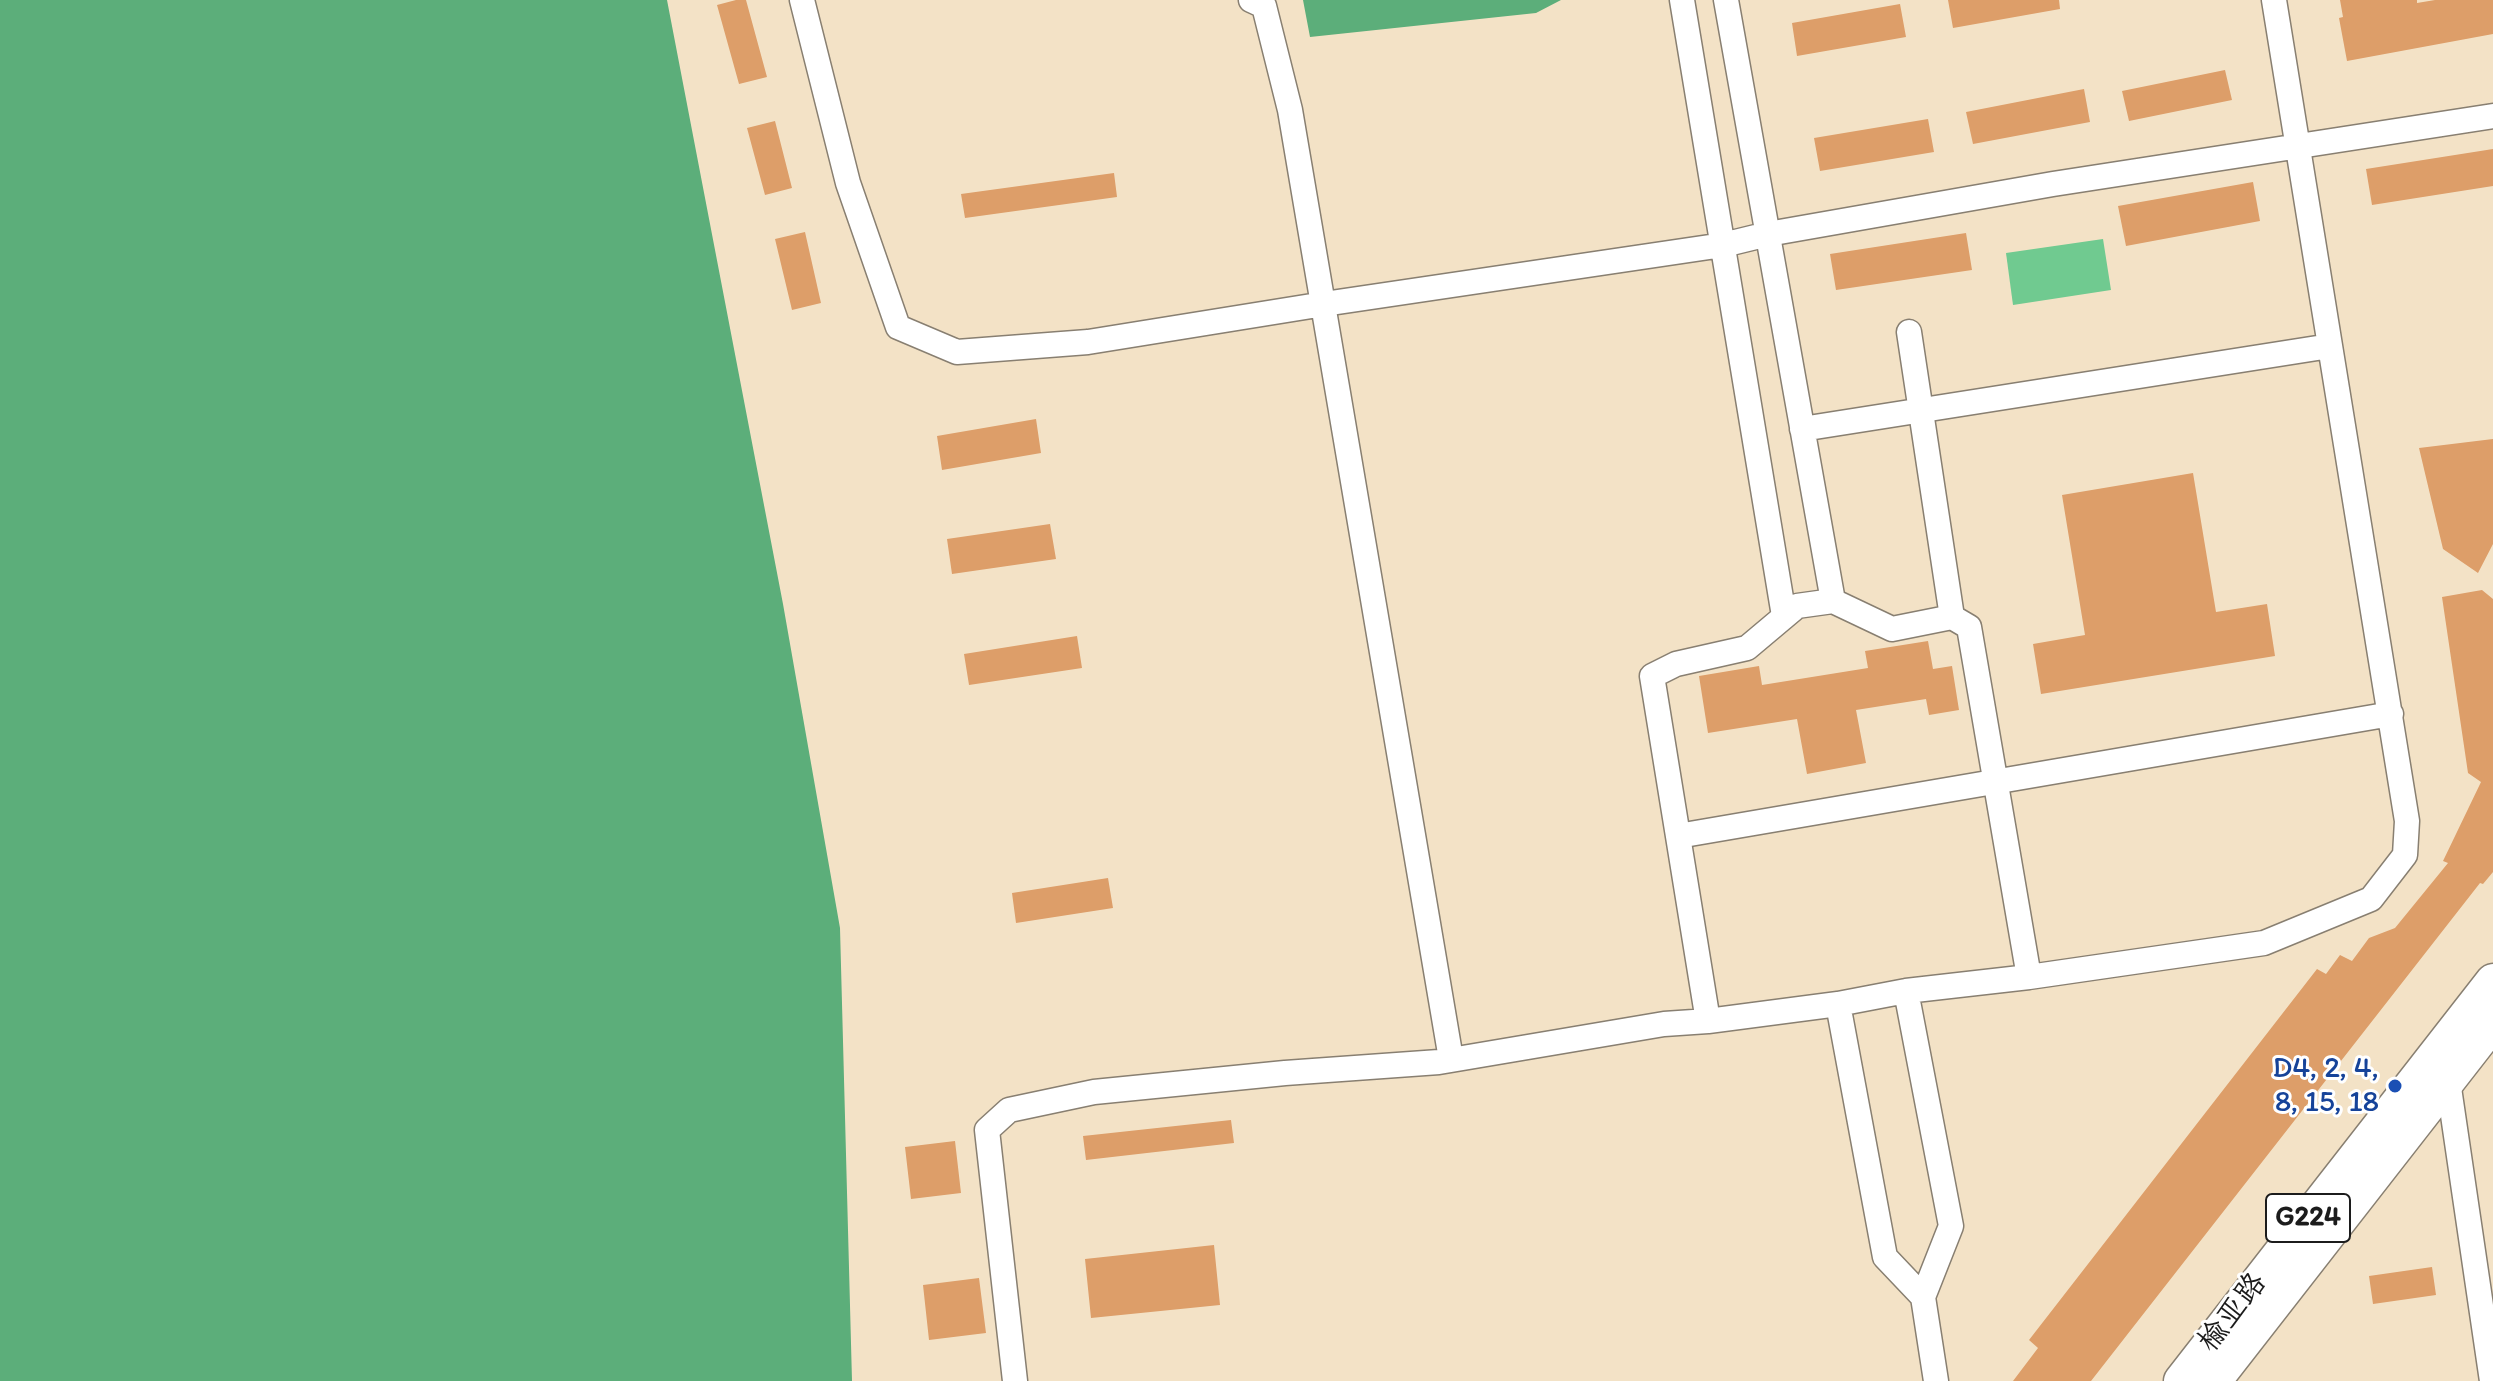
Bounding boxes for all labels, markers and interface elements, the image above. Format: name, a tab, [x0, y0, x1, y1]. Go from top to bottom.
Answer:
place label: D4, 2, 4, 8, 15, 18	[2272, 1051, 2379, 1122]
marker: D4, 2, 4, 8, 15, 18	[2386, 1077, 2404, 1095]
road number: G224	[2266, 1194, 2350, 1242]
street label: 榆亚路	[2191, 1266, 2275, 1360]

